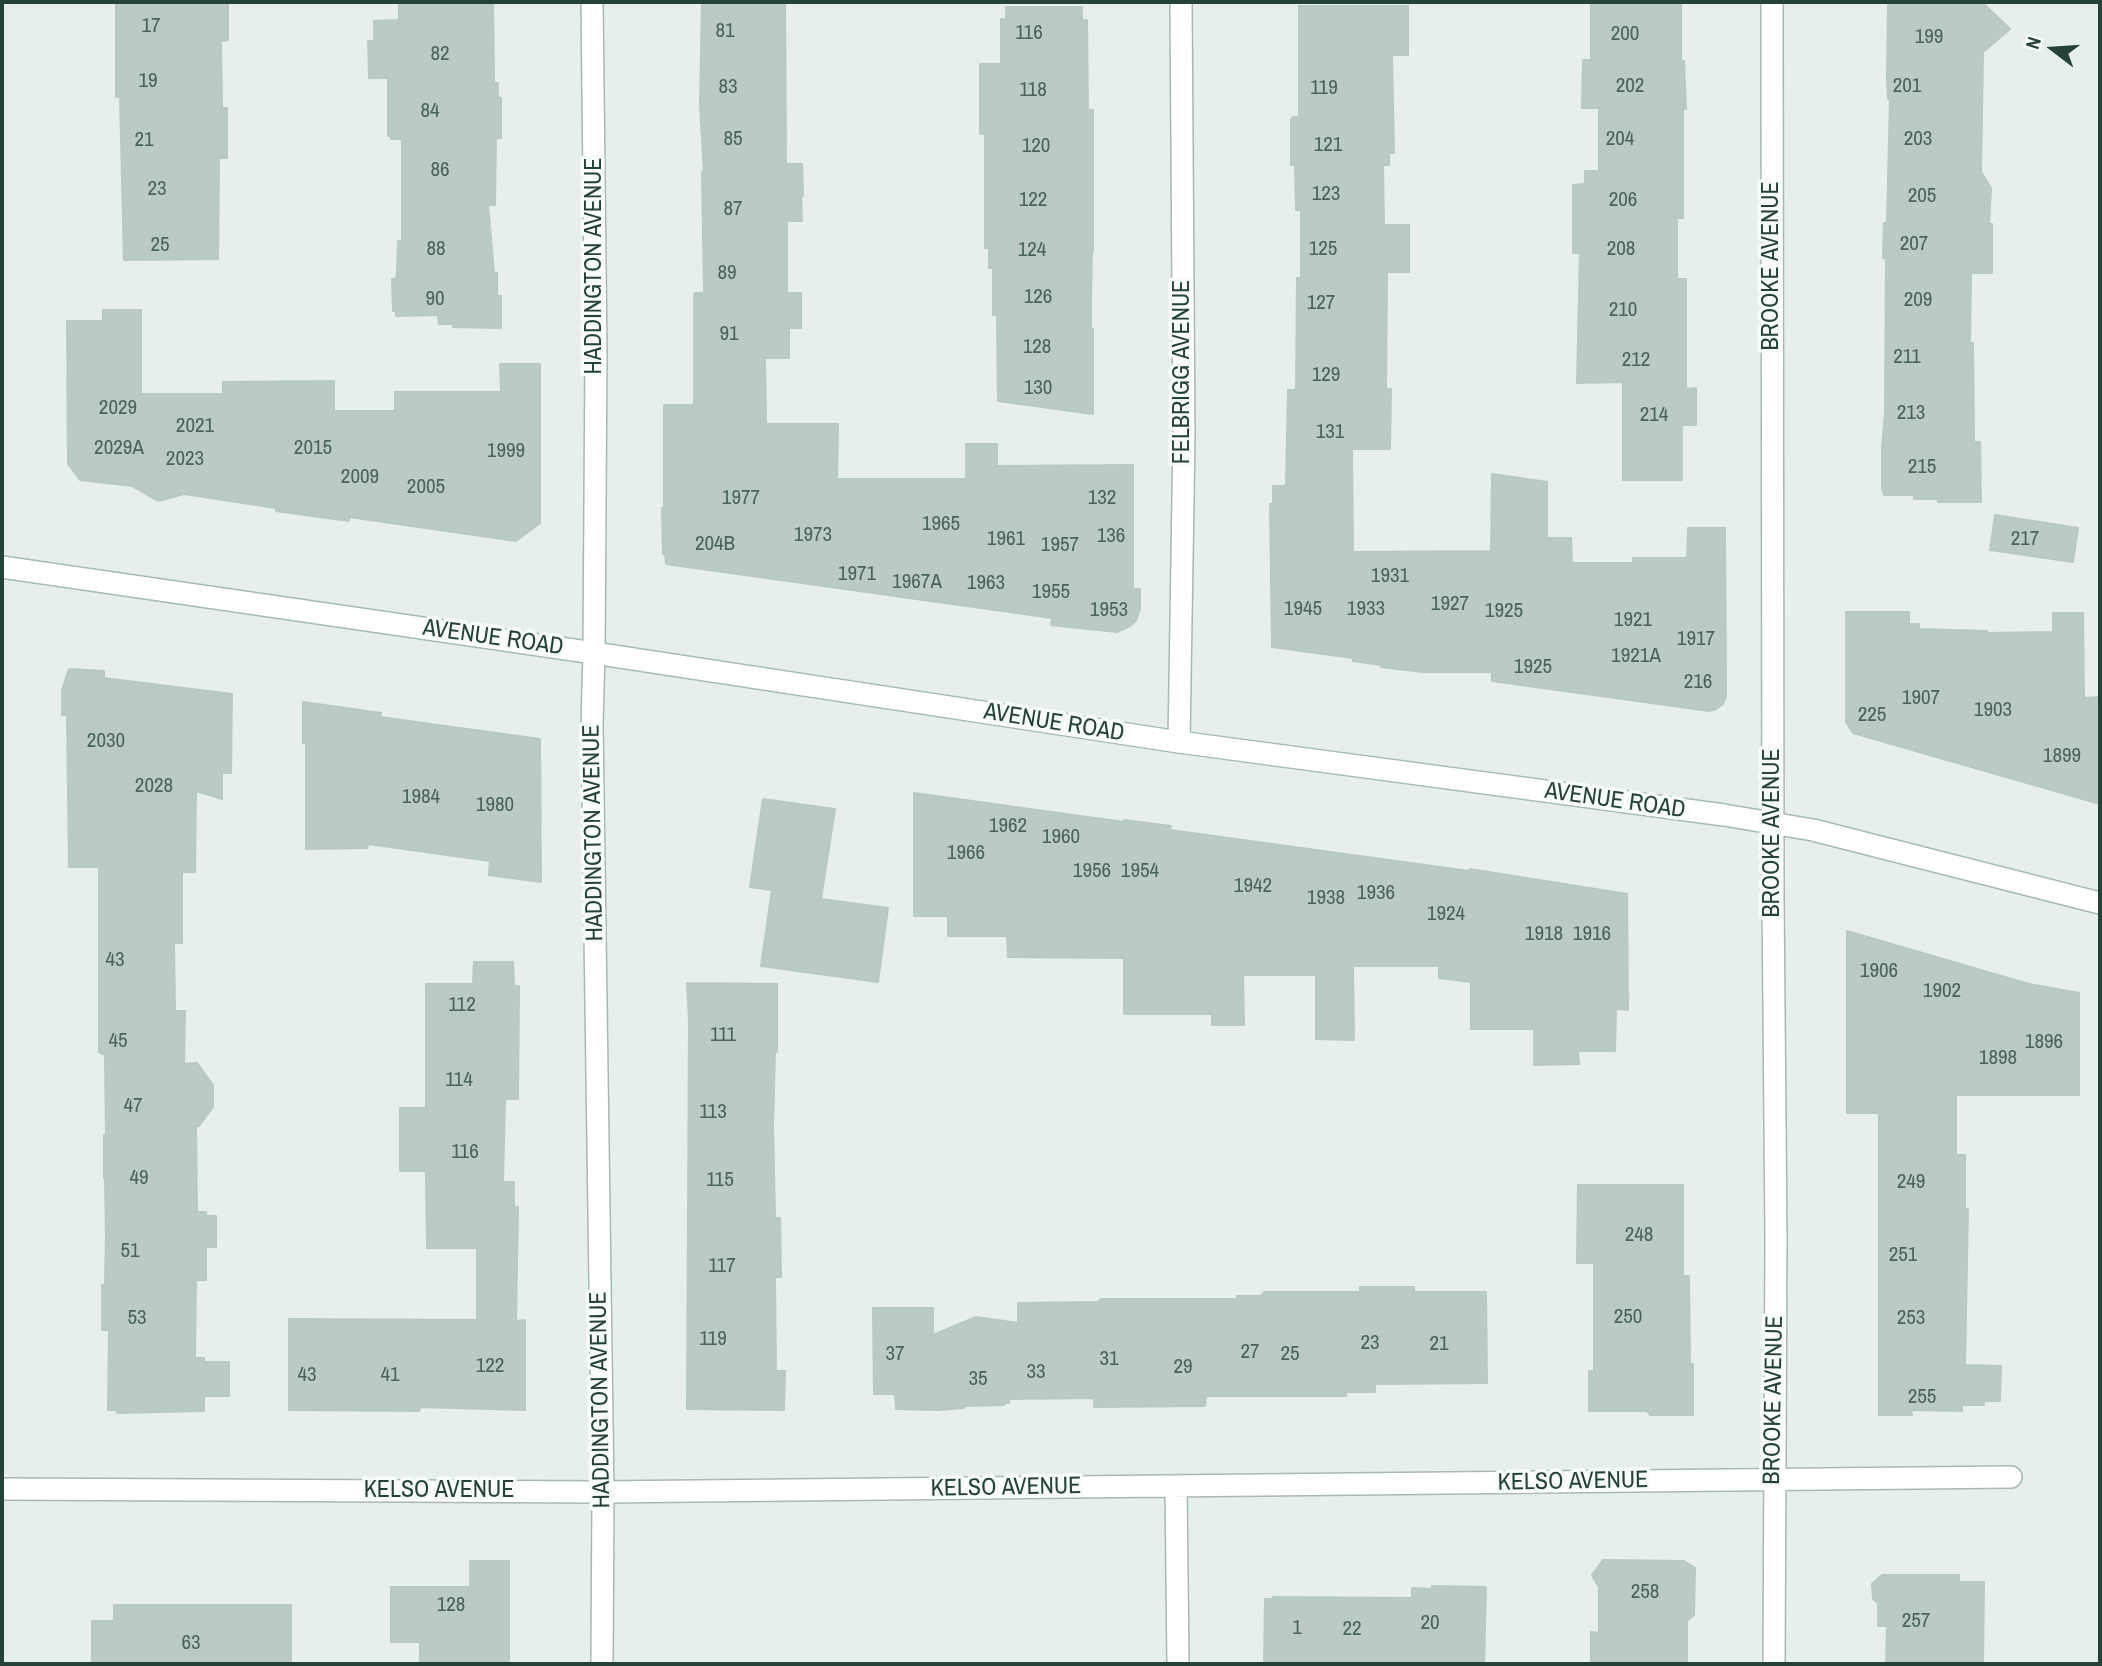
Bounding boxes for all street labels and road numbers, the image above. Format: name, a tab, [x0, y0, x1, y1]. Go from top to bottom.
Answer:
street label: HADDINGTON AVENUE	[581, 158, 609, 374]
street label: BROOKE AVENUE	[1758, 181, 1786, 351]
street label: FELBRIGG AVENUE	[1169, 280, 1197, 464]
street label: AVENUE ROAD	[421, 614, 565, 662]
street label: AVENUE ROAD	[982, 698, 1126, 748]
street label: HADDINGTON AVENUE	[578, 724, 610, 942]
street label: BROOKE AVENUE	[1759, 748, 1787, 918]
street label: AVENUE ROAD	[1543, 777, 1687, 825]
street label: HADDINGTON AVENUE	[585, 1291, 617, 1509]
street label: BROOKE AVENUE	[1758, 1315, 1790, 1485]
street label: KELSO AVENUE	[1497, 1466, 1649, 1498]
street label: KELSO AVENUE	[930, 1472, 1082, 1504]
street label: KELSO AVENUE	[364, 1477, 514, 1505]

